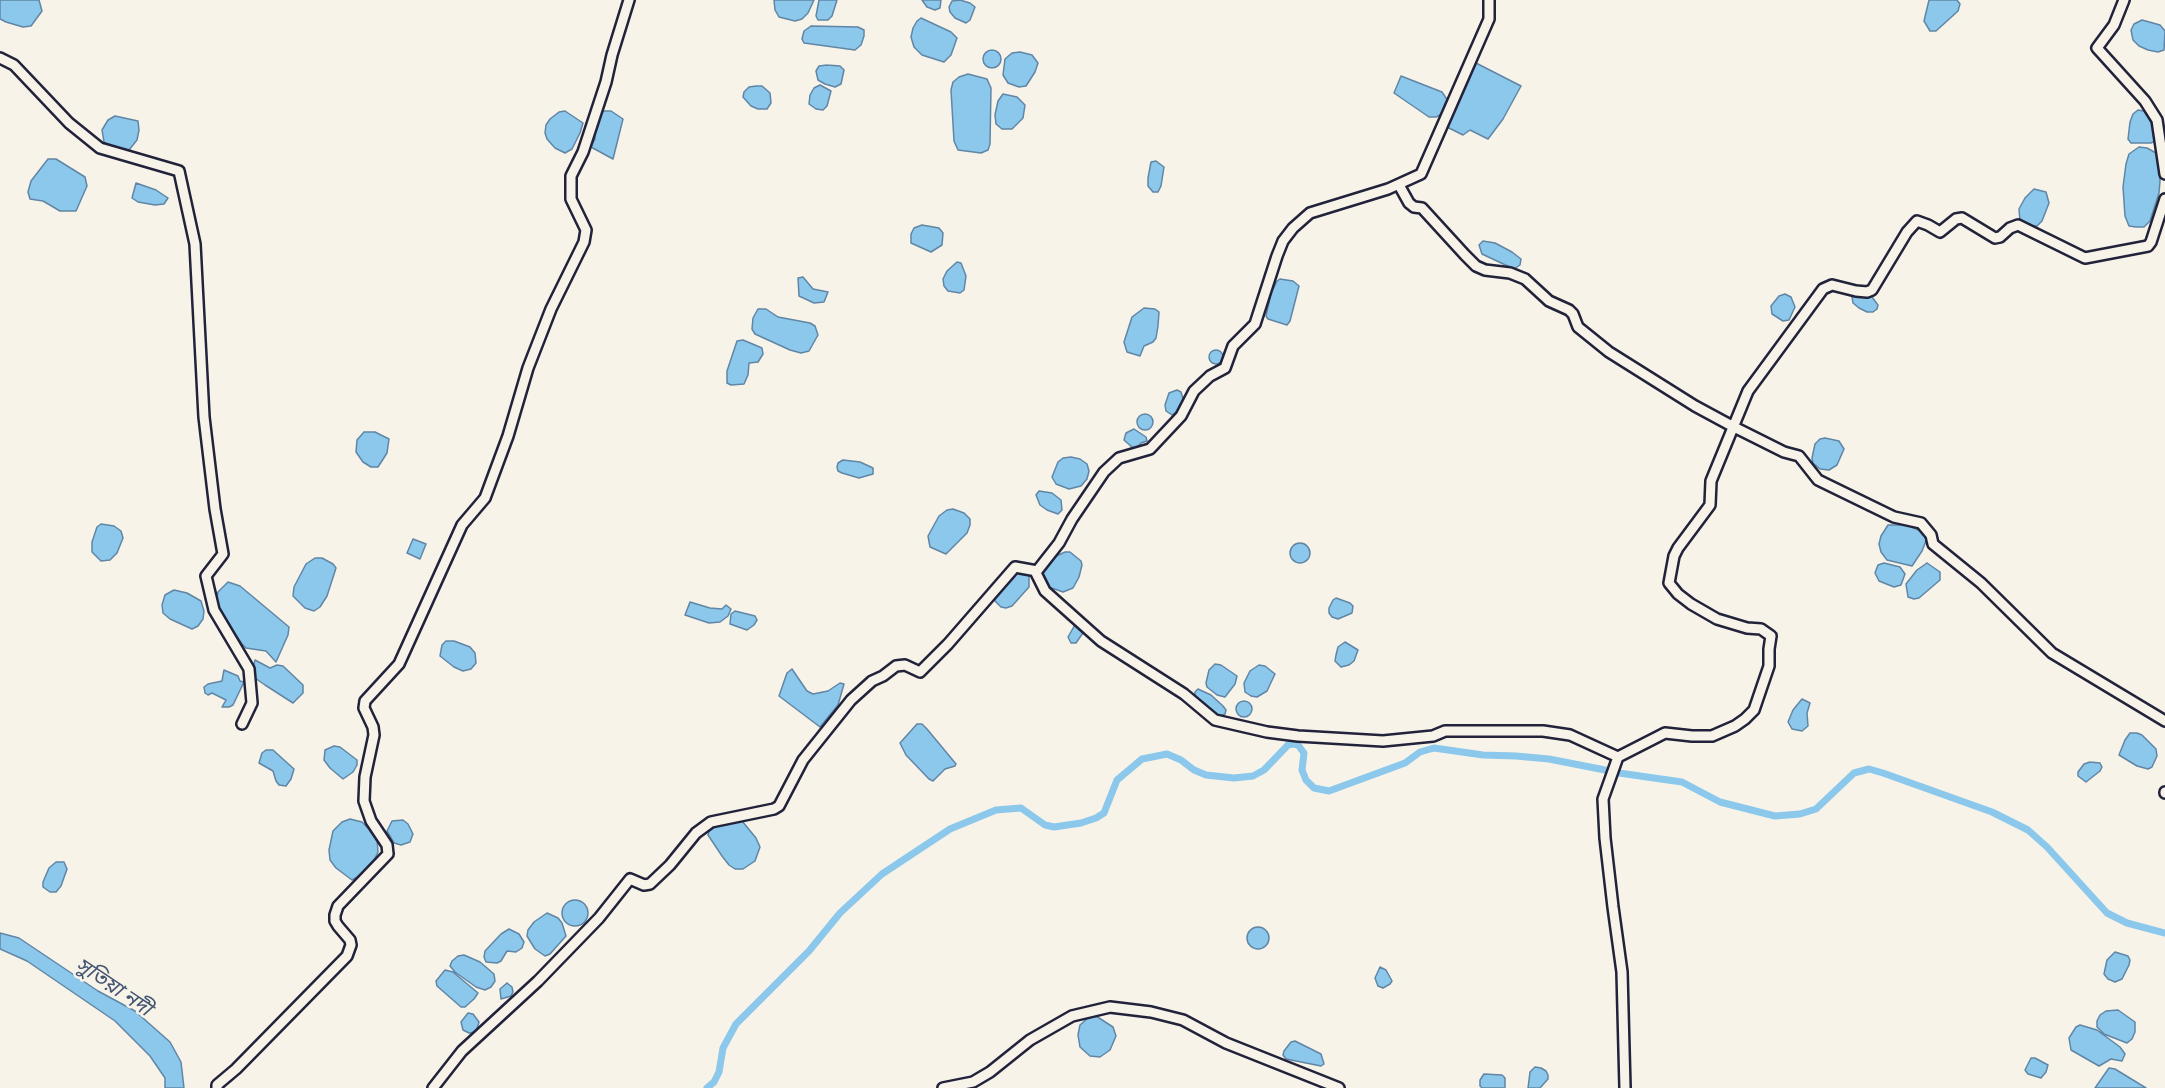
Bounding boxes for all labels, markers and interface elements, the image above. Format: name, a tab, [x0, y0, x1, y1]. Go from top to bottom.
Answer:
water label: সুতিয়া নদী	[70, 953, 156, 1023]

